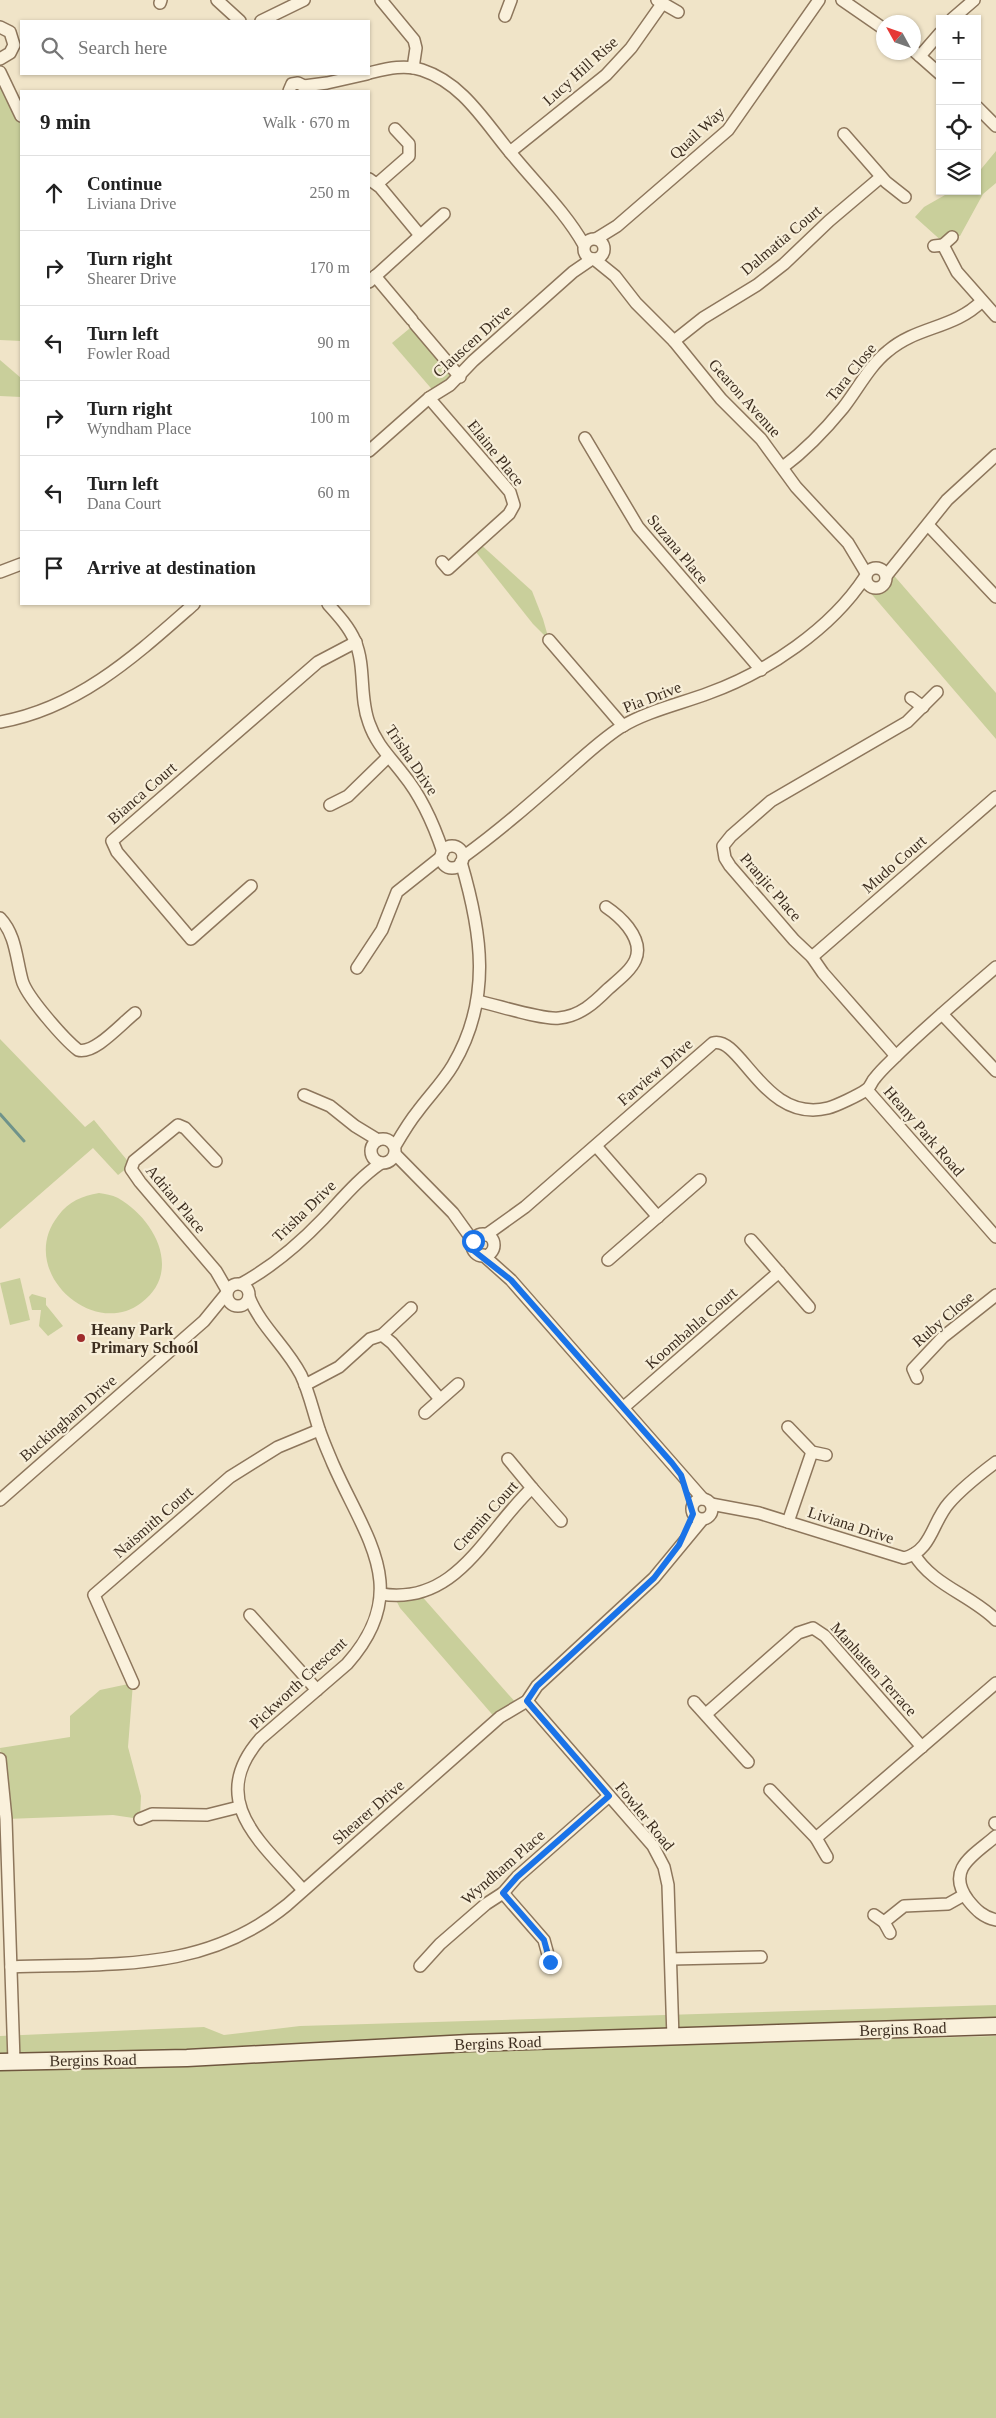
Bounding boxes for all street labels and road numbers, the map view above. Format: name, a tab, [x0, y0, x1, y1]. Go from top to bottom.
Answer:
street label: Lucy Hill Rise	[539, 33, 621, 110]
street label: Quail Way	[666, 104, 728, 163]
street label: Dalmatia Court	[738, 201, 825, 278]
street label: Clauscen Drive	[429, 302, 515, 380]
street label: Tara Close	[823, 340, 879, 404]
street label: Gearon Avenue	[706, 356, 784, 440]
street label: Elaine Place	[464, 417, 528, 489]
street label: Suzana Place	[644, 511, 712, 587]
street label: Pia Drive	[621, 678, 683, 716]
street label: Trisha Drive	[382, 722, 442, 798]
street label: Bianca Court	[104, 758, 180, 827]
street label: Mudo Court	[859, 831, 930, 896]
street label: Pranjic Place	[736, 850, 805, 925]
street label: Farview Drive	[614, 1035, 696, 1109]
street label: Heany Park Road	[880, 1083, 967, 1180]
street label: Adrian Place	[143, 1162, 209, 1236]
street label: Trisha Drive	[269, 1177, 339, 1245]
street label: Koombahla Court	[642, 1283, 740, 1372]
street label: Ruby Close	[909, 1288, 978, 1351]
street label: Buckingham Drive	[16, 1371, 120, 1465]
street label: Cremin Court	[449, 1477, 521, 1555]
street label: Naismith Court	[110, 1483, 196, 1561]
street label: Liviana Drive	[806, 1503, 896, 1547]
street label: Manhatten Terrace	[828, 1619, 920, 1719]
street label: Pickworth Crescent	[246, 1634, 350, 1732]
street label: Shearer Drive	[329, 1776, 407, 1848]
street label: Fowler Road	[612, 1778, 678, 1854]
street label: Wyndham Place	[458, 1826, 549, 1908]
street label: Bergins Road	[859, 2019, 947, 2040]
street label: Bergins Road	[454, 2033, 542, 2054]
street label: Bergins Road	[49, 2051, 137, 2070]

